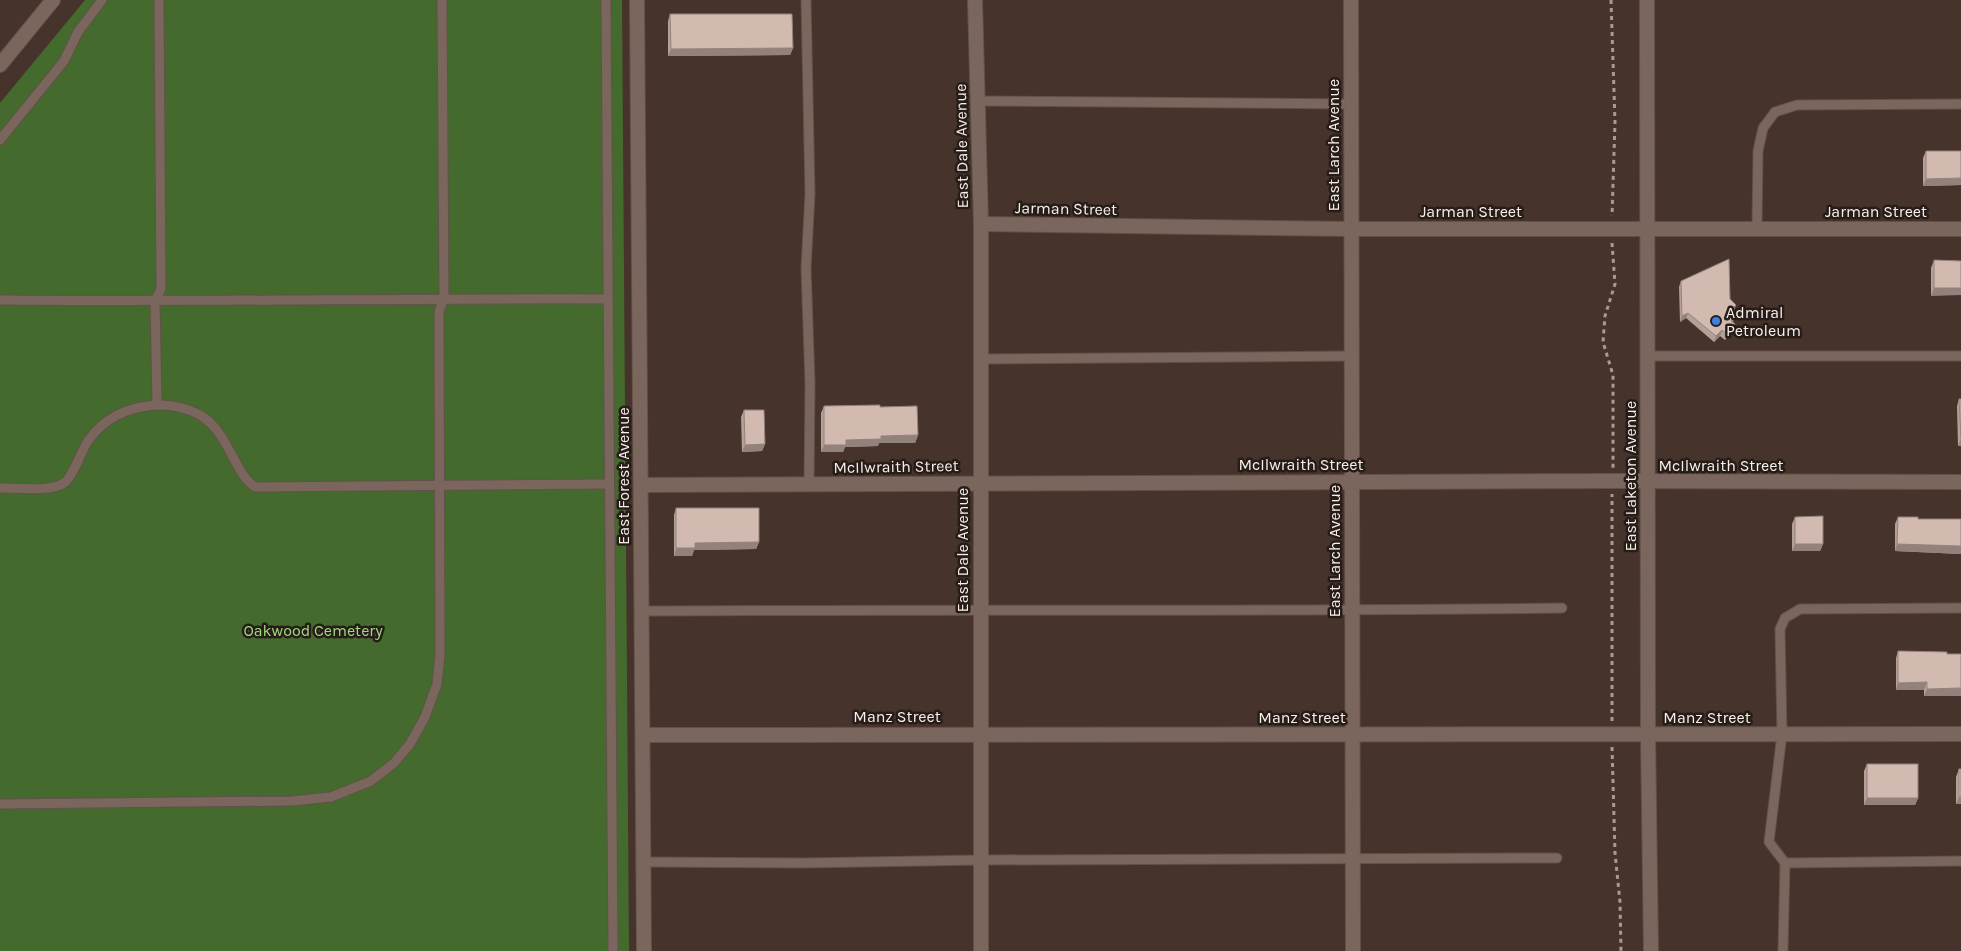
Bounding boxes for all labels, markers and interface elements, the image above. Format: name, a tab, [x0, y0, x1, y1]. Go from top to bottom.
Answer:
street label: East Larch Avenue	[1324, 79, 1343, 211]
street label: East Dale Avenue	[951, 84, 972, 208]
street label: Jarman Street	[1015, 198, 1117, 219]
street label: Jarman Street	[1420, 202, 1522, 221]
street label: Jarman Street	[1825, 202, 1927, 221]
place label: Admiral Petroleum	[1726, 303, 1801, 340]
marker: Admiral Petroleum	[1710, 315, 1722, 327]
street label: East Laketon Avenue	[1621, 401, 1640, 551]
street label: East Forest Avenue	[614, 407, 633, 545]
street label: McIlwraith Street	[1238, 455, 1364, 474]
street label: McIlwraith Street	[833, 456, 959, 477]
street label: McIlwraith Street	[1658, 456, 1784, 475]
street label: East Larch Avenue	[1325, 485, 1344, 617]
street label: East Dale Avenue	[953, 488, 972, 612]
park label: Oakwood Cemetery	[243, 621, 383, 640]
street label: Manz Street	[853, 707, 941, 726]
street label: Manz Street	[1258, 708, 1346, 727]
street label: Manz Street	[1663, 708, 1751, 727]

